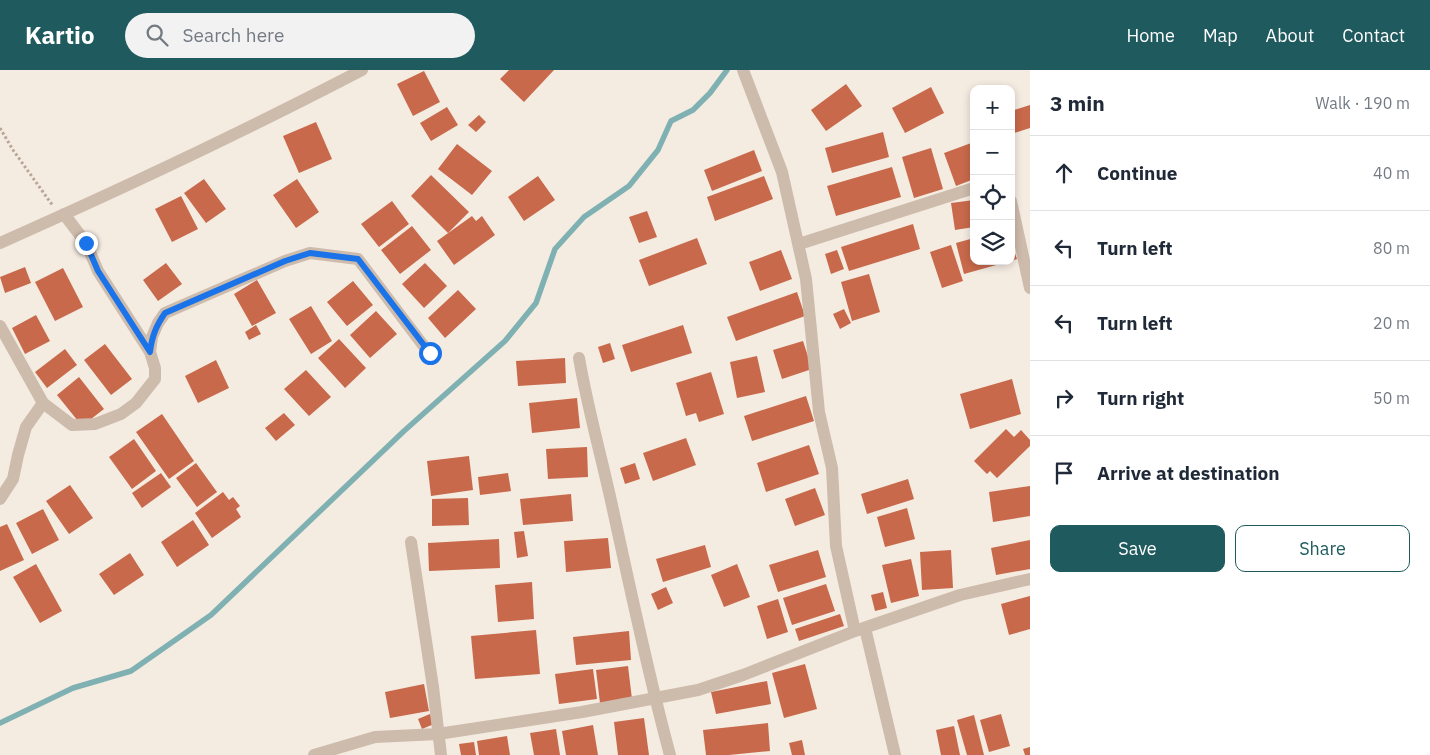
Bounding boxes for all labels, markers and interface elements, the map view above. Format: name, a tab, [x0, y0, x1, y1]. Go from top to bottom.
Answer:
search box	[125, 13, 475, 58]
text: Kartio	[25, 19, 95, 51]
icon: search	[143, 21, 171, 49]
text: Search here	[183, 23, 284, 47]
text: Home	[1127, 24, 1175, 47]
text: Map	[1203, 24, 1238, 47]
text: About	[1266, 24, 1314, 47]
text: Contact	[1342, 24, 1405, 47]
map controls	[970, 85, 1015, 265]
button: +	[970, 85, 1015, 130]
text: 3 min	[1050, 89, 1105, 117]
text: Walk · 190 m	[1315, 93, 1410, 113]
button: −	[970, 130, 1015, 175]
icon: ahead	[1050, 159, 1078, 187]
text: Continue	[1097, 161, 1177, 185]
text: 40 m	[1373, 163, 1410, 183]
button: locate	[970, 175, 1015, 220]
button: layers	[970, 220, 1015, 265]
route end	[75, 232, 98, 255]
icon: left	[1050, 234, 1078, 262]
text: Turn left	[1097, 236, 1173, 260]
text: 80 m	[1373, 238, 1410, 258]
icon: left	[1050, 309, 1078, 337]
text: Turn left	[1097, 311, 1173, 335]
text: 20 m	[1373, 313, 1410, 333]
route start	[419, 342, 442, 365]
icon: right	[1050, 384, 1078, 412]
text: Turn right	[1097, 386, 1184, 410]
text: 50 m	[1373, 388, 1410, 408]
icon: arrive	[1050, 459, 1078, 487]
text: Arrive at destination	[1097, 461, 1280, 485]
button: Save	[1050, 525, 1225, 572]
button: Share	[1235, 525, 1410, 572]

